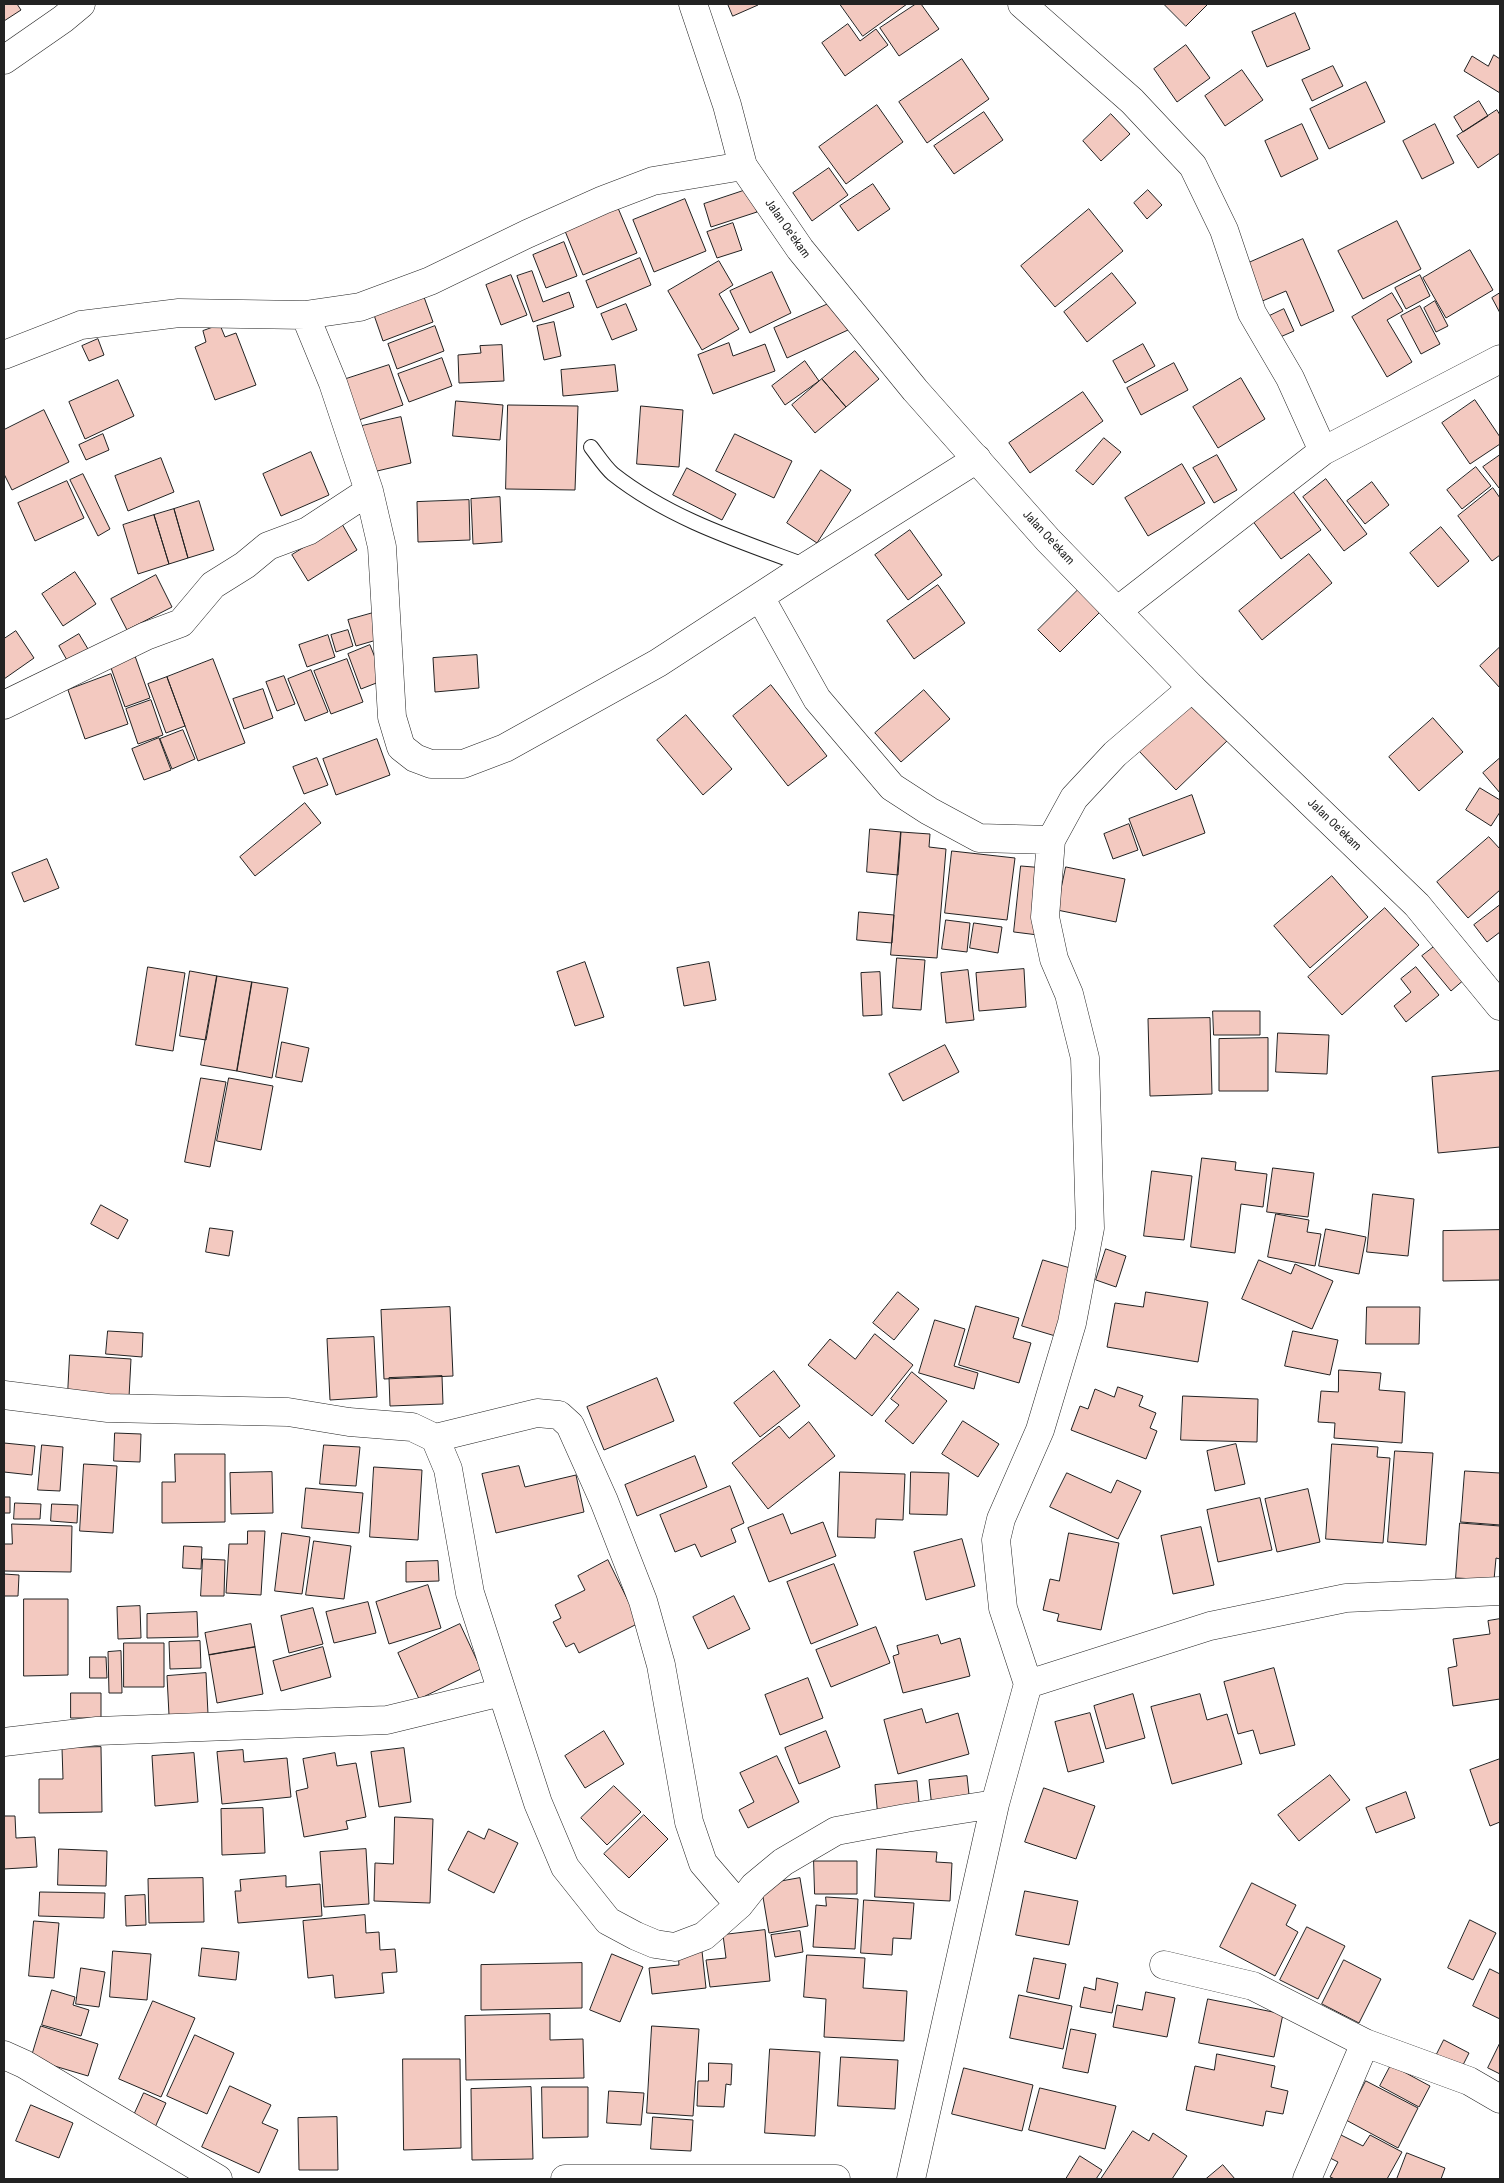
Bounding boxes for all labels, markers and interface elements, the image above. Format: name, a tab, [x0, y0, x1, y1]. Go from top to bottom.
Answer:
street label: Jalan Oe'ekam	[761, 197, 813, 261]
street label: Jalan Oe'ekam	[1019, 508, 1077, 568]
street label: Jalan Oe'ekam	[1304, 796, 1364, 854]

